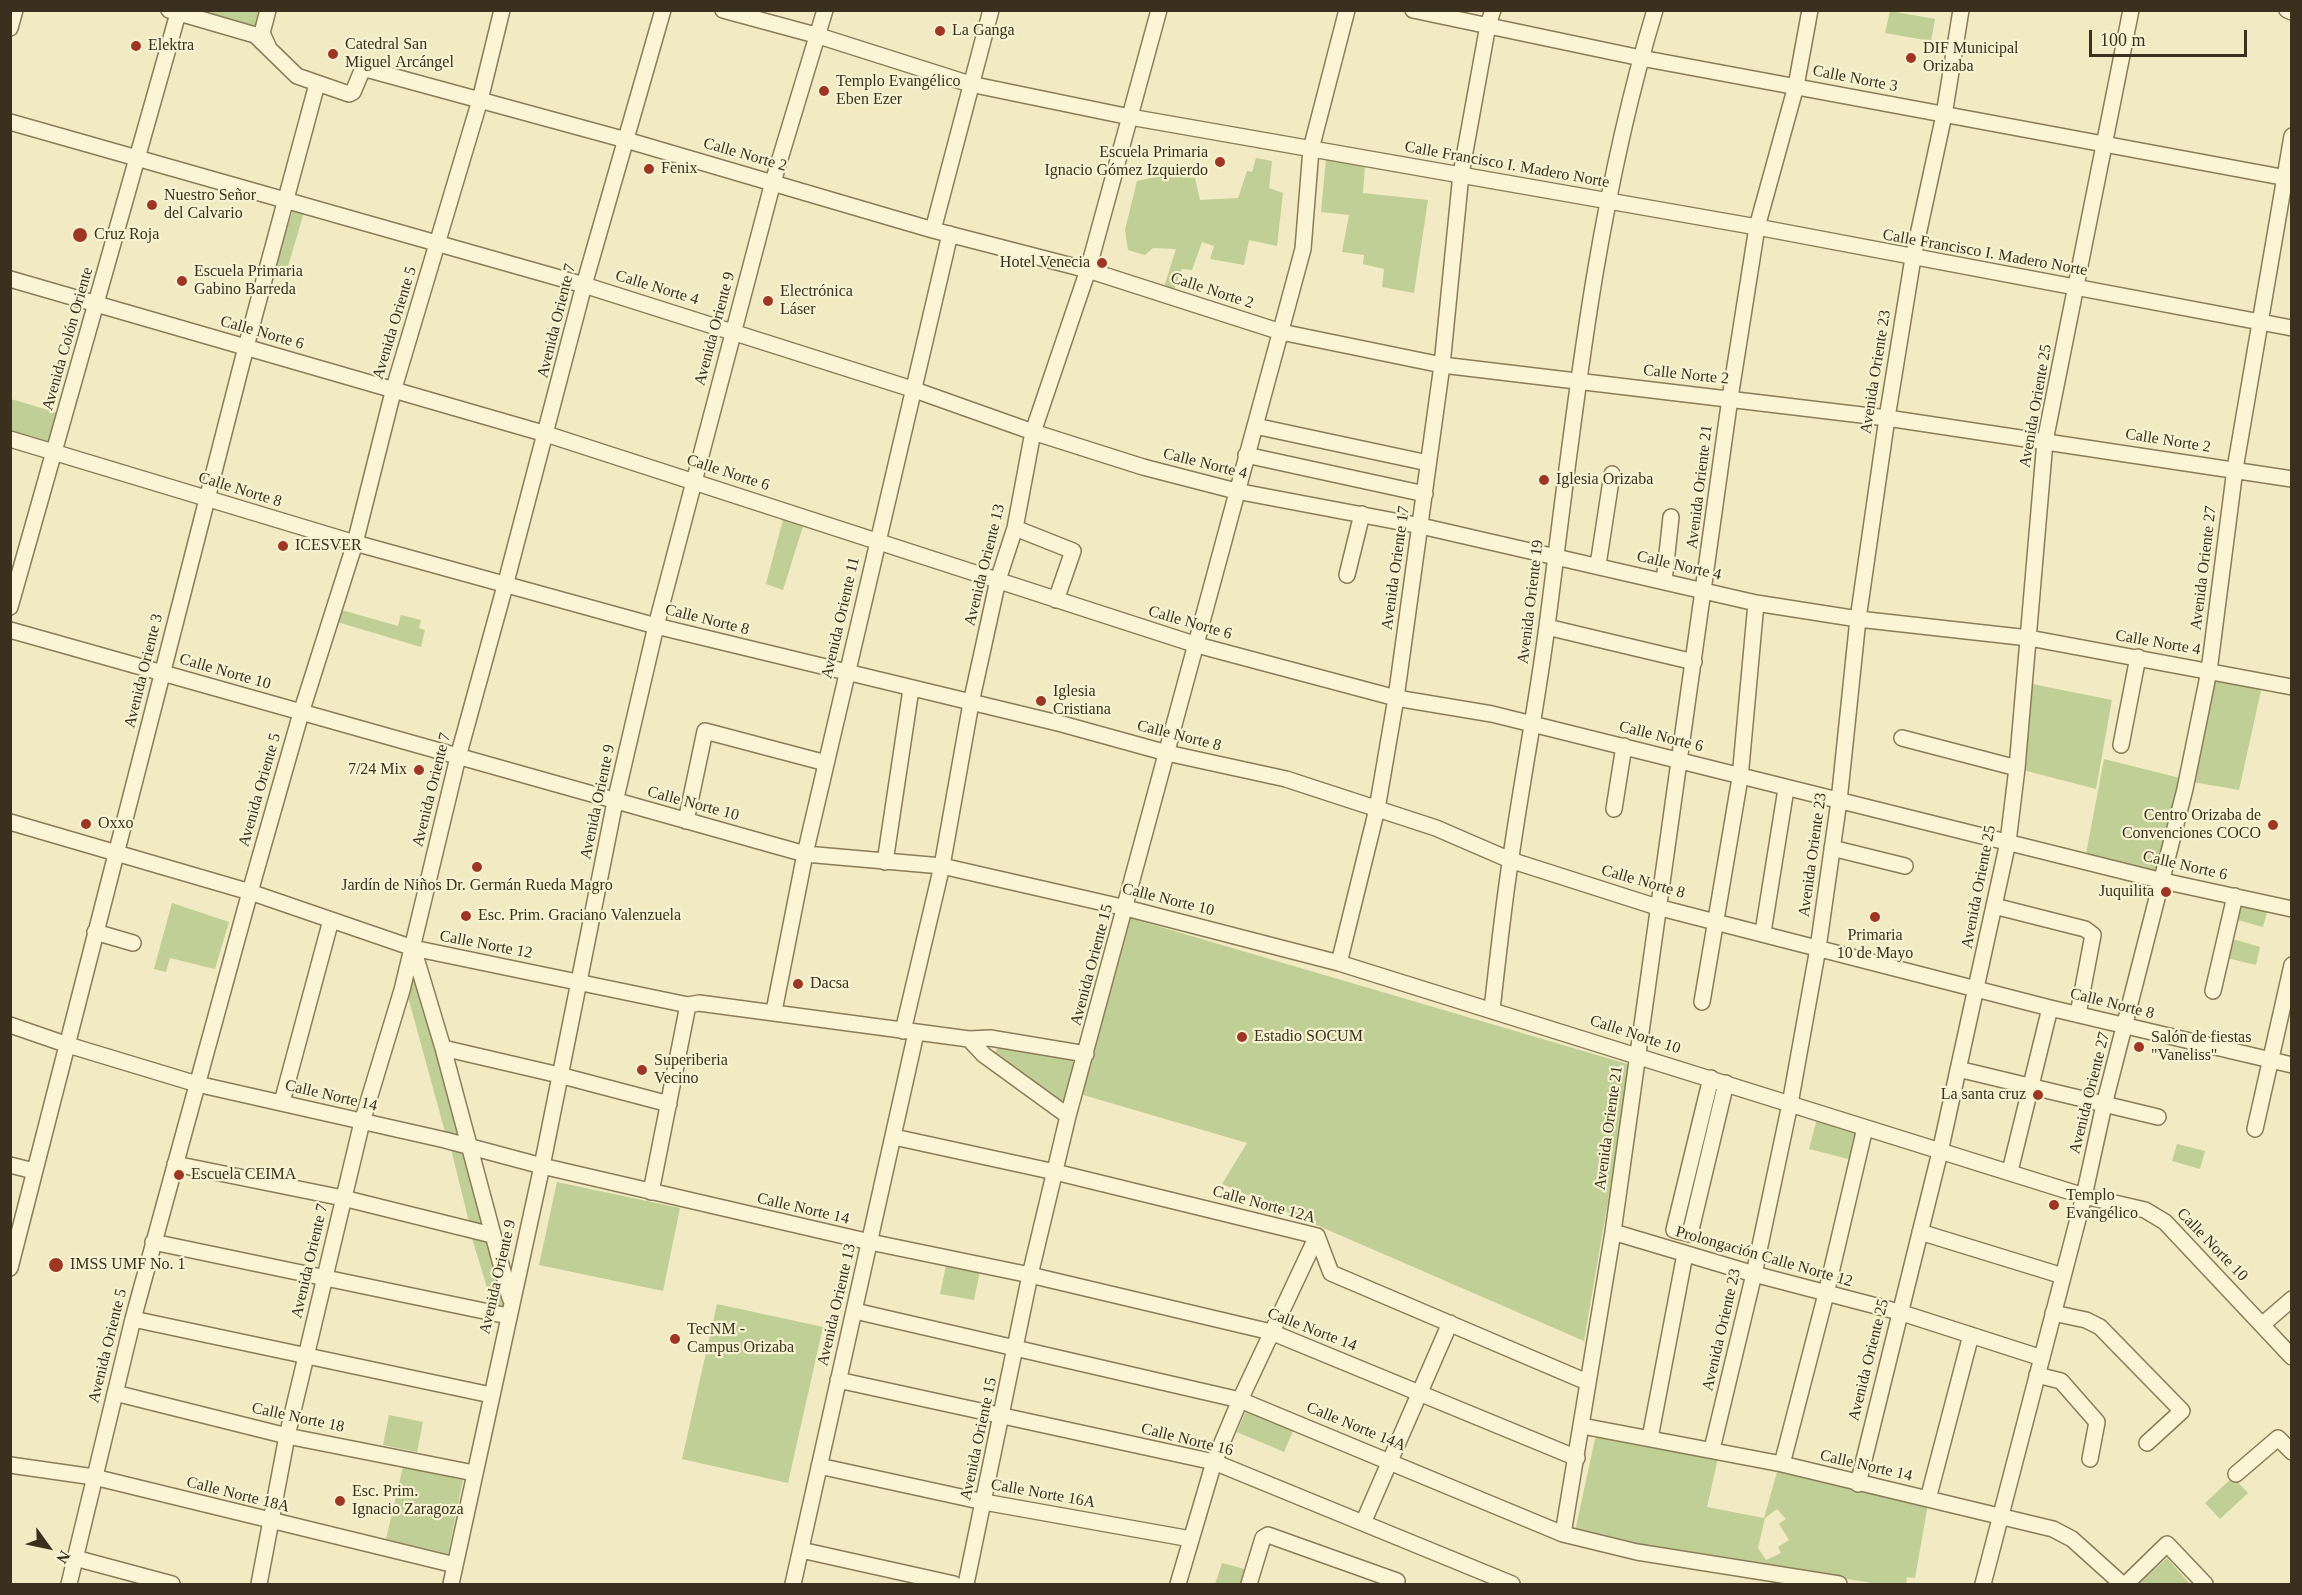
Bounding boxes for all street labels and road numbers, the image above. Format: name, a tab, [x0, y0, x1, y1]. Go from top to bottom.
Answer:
street label: Calle Norte 3	[1811, 61, 1899, 97]
street label: Calle Norte 2	[701, 134, 789, 176]
street label: Calle Francisco I. Madero Norte	[1403, 138, 1611, 192]
street label: Calle Francisco I. Madero Norte	[1881, 226, 2089, 280]
street label: Avenida Oriente 7	[534, 262, 580, 380]
street label: Avenida Oriente 5	[369, 264, 421, 382]
street label: Avenida Colón Oriente	[38, 265, 98, 413]
street label: Calle Norte 4	[613, 266, 701, 310]
street label: Calle Norte 2	[1168, 269, 1256, 313]
street label: Avenida Oriente 9	[691, 270, 739, 388]
street label: Avenida Oriente 23	[1857, 309, 1895, 435]
street label: Calle Norte 6	[218, 312, 306, 354]
street label: Avenida Oriente 25	[2016, 343, 2056, 469]
street label: Calle Norte 2	[1642, 361, 1730, 389]
street label: Avenida Oriente 21	[1683, 424, 1717, 550]
street label: Calle Norte 2	[2124, 425, 2212, 457]
street label: Calle Norte 4	[1161, 444, 1249, 484]
street label: Calle Norte 6	[684, 451, 772, 495]
street label: Calle Norte 8	[196, 468, 284, 512]
street label: Avenida Oriente 13	[961, 502, 1009, 628]
street label: Avenida Oriente 17	[1378, 505, 1414, 631]
street label: Avenida Oriente 27	[2187, 505, 2221, 631]
street label: Avenida Oriente 19	[1514, 539, 1548, 665]
street label: Calle Norte 4	[1635, 547, 1723, 585]
street label: Avenida Oriente 11	[818, 555, 864, 681]
street label: Calle Norte 8	[663, 600, 751, 640]
street label: Calle Norte 6	[1146, 602, 1234, 644]
street label: Avenida Oriente 3	[121, 612, 167, 730]
street label: Calle Norte 4	[2114, 626, 2202, 660]
street label: Calle Norte 10	[177, 650, 273, 694]
street label: Calle Norte 8	[1135, 716, 1223, 756]
street label: Calle Norte 6	[1617, 717, 1705, 757]
street label: Avenida Oriente 5	[235, 731, 285, 849]
street label: Avenida Oriente 7	[409, 731, 455, 849]
street label: Avenida Oriente 9	[576, 743, 620, 861]
street label: Calle Norte 10	[645, 783, 741, 825]
street label: Avenida Oriente 23	[1795, 792, 1831, 918]
street label: Avenida Oriente 25	[1958, 824, 2000, 950]
street label: Calle Norte 6	[2141, 847, 2229, 885]
street label: Calle Norte 8	[1599, 861, 1687, 903]
street label: Calle Norte 10	[1120, 879, 1216, 921]
street label: Avenida Oriente 15	[1067, 902, 1117, 1028]
street label: Calle Norte 12	[438, 927, 534, 963]
street label: Calle Norte 8	[2068, 984, 2156, 1024]
street label: Calle Norte 10	[1587, 1011, 1683, 1059]
street label: Avenida Oriente 27	[2066, 1030, 2114, 1156]
street label: Avenida Oriente 21	[1591, 1065, 1627, 1191]
street label: Calle Norte 14	[283, 1076, 379, 1116]
street label: Calle Norte 12A	[1210, 1182, 1318, 1228]
street label: Calle Norte 14	[755, 1189, 851, 1229]
street label: Avenida Oriente 7	[287, 1202, 333, 1320]
street label: Calle Norte 10	[2172, 1204, 2252, 1286]
street label: Avenida Oriente 9	[475, 1218, 521, 1336]
street label: Prolongación Calle Norte 12	[1673, 1222, 1855, 1292]
street label: Avenida Oriente 13	[814, 1242, 860, 1368]
street label: Avenida Oriente 23	[1699, 1267, 1745, 1393]
street label: Avenida Oriente 5	[85, 1287, 131, 1405]
street label: Avenida Oriente 25	[1845, 1297, 1893, 1423]
street label: Calle Norte 14	[1265, 1304, 1359, 1356]
street label: Avenida Oriente 15	[957, 1376, 1001, 1502]
street label: Calle Norte 14A	[1303, 1398, 1409, 1456]
street label: Calle Norte 18	[250, 1399, 346, 1437]
street label: Calle Norte 16	[1139, 1419, 1235, 1461]
street label: Calle Norte 14	[1818, 1446, 1914, 1486]
street label: Calle Norte 18A	[184, 1473, 292, 1517]
street label: Calle Norte 16A	[989, 1475, 1097, 1513]

